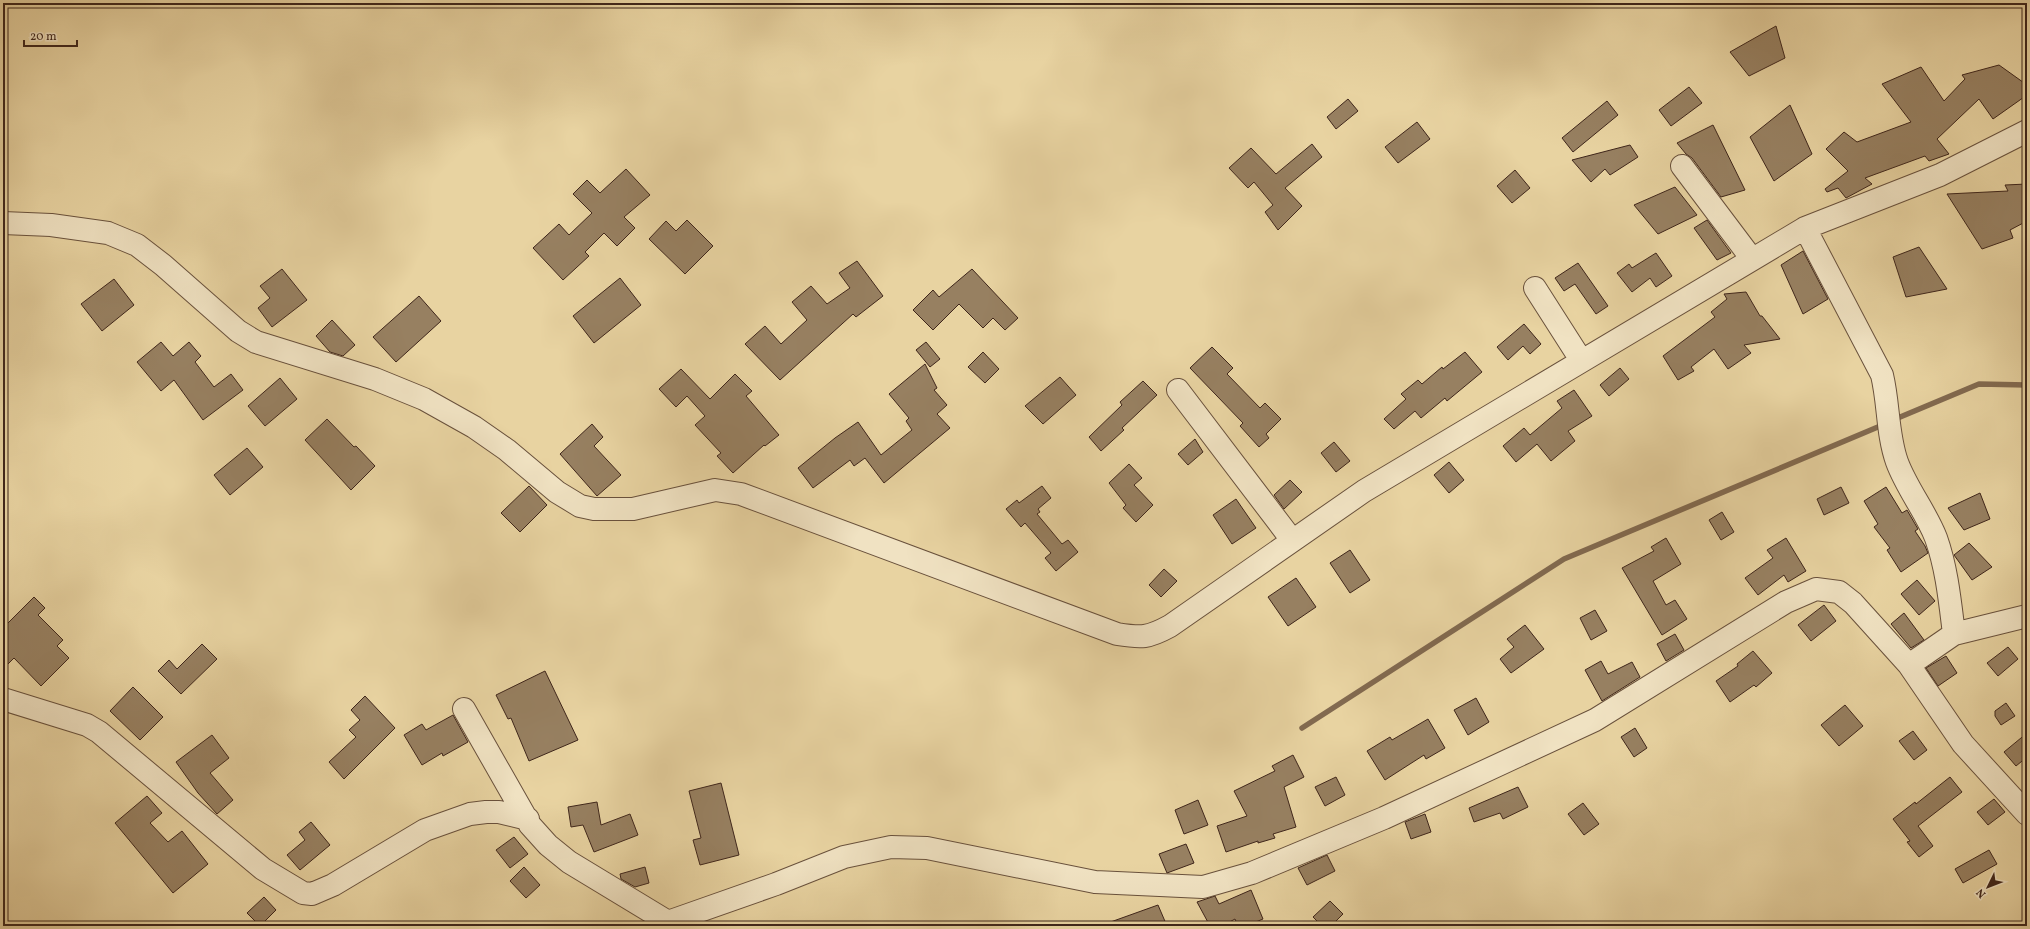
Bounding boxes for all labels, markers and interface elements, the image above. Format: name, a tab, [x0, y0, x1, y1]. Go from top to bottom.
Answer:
scale bar	[24, 22, 77, 48]
text: 20 m	[30, 29, 57, 45]
north arrow	[1968, 867, 2008, 907]
text: N	[1974, 885, 1990, 901]

